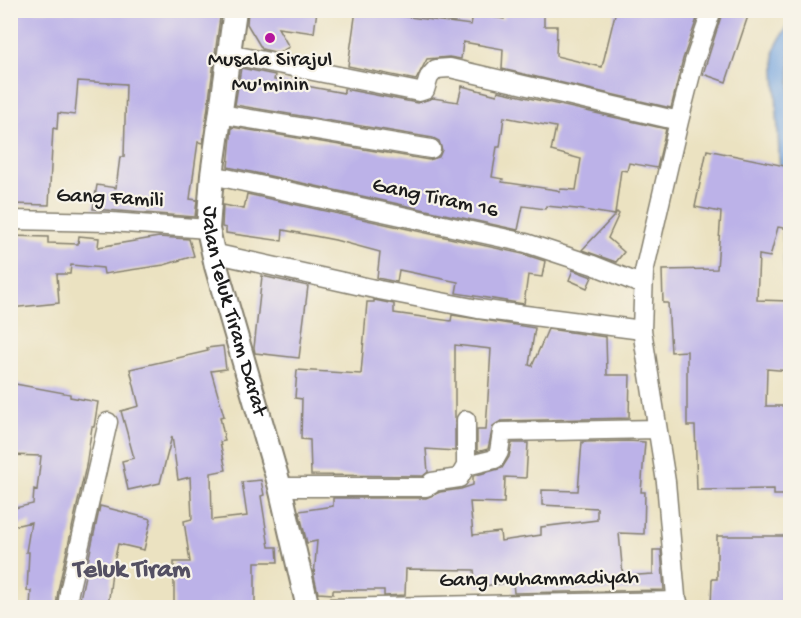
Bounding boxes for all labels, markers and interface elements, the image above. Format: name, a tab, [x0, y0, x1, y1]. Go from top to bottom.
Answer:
marker: Musala Sirajul Mu'minin	[263, 31, 277, 45]
place label: Musala Sirajul Mu'minin	[208, 48, 333, 99]
street label: Gang Tiram 16	[370, 173, 501, 225]
street label: Gang Famili	[56, 183, 164, 215]
street label: Jalan Teluk Tiram Darat	[195, 205, 272, 421]
district label: Teluk Tiram	[72, 556, 191, 587]
street label: Gang Muhammadiyah	[439, 565, 639, 595]

